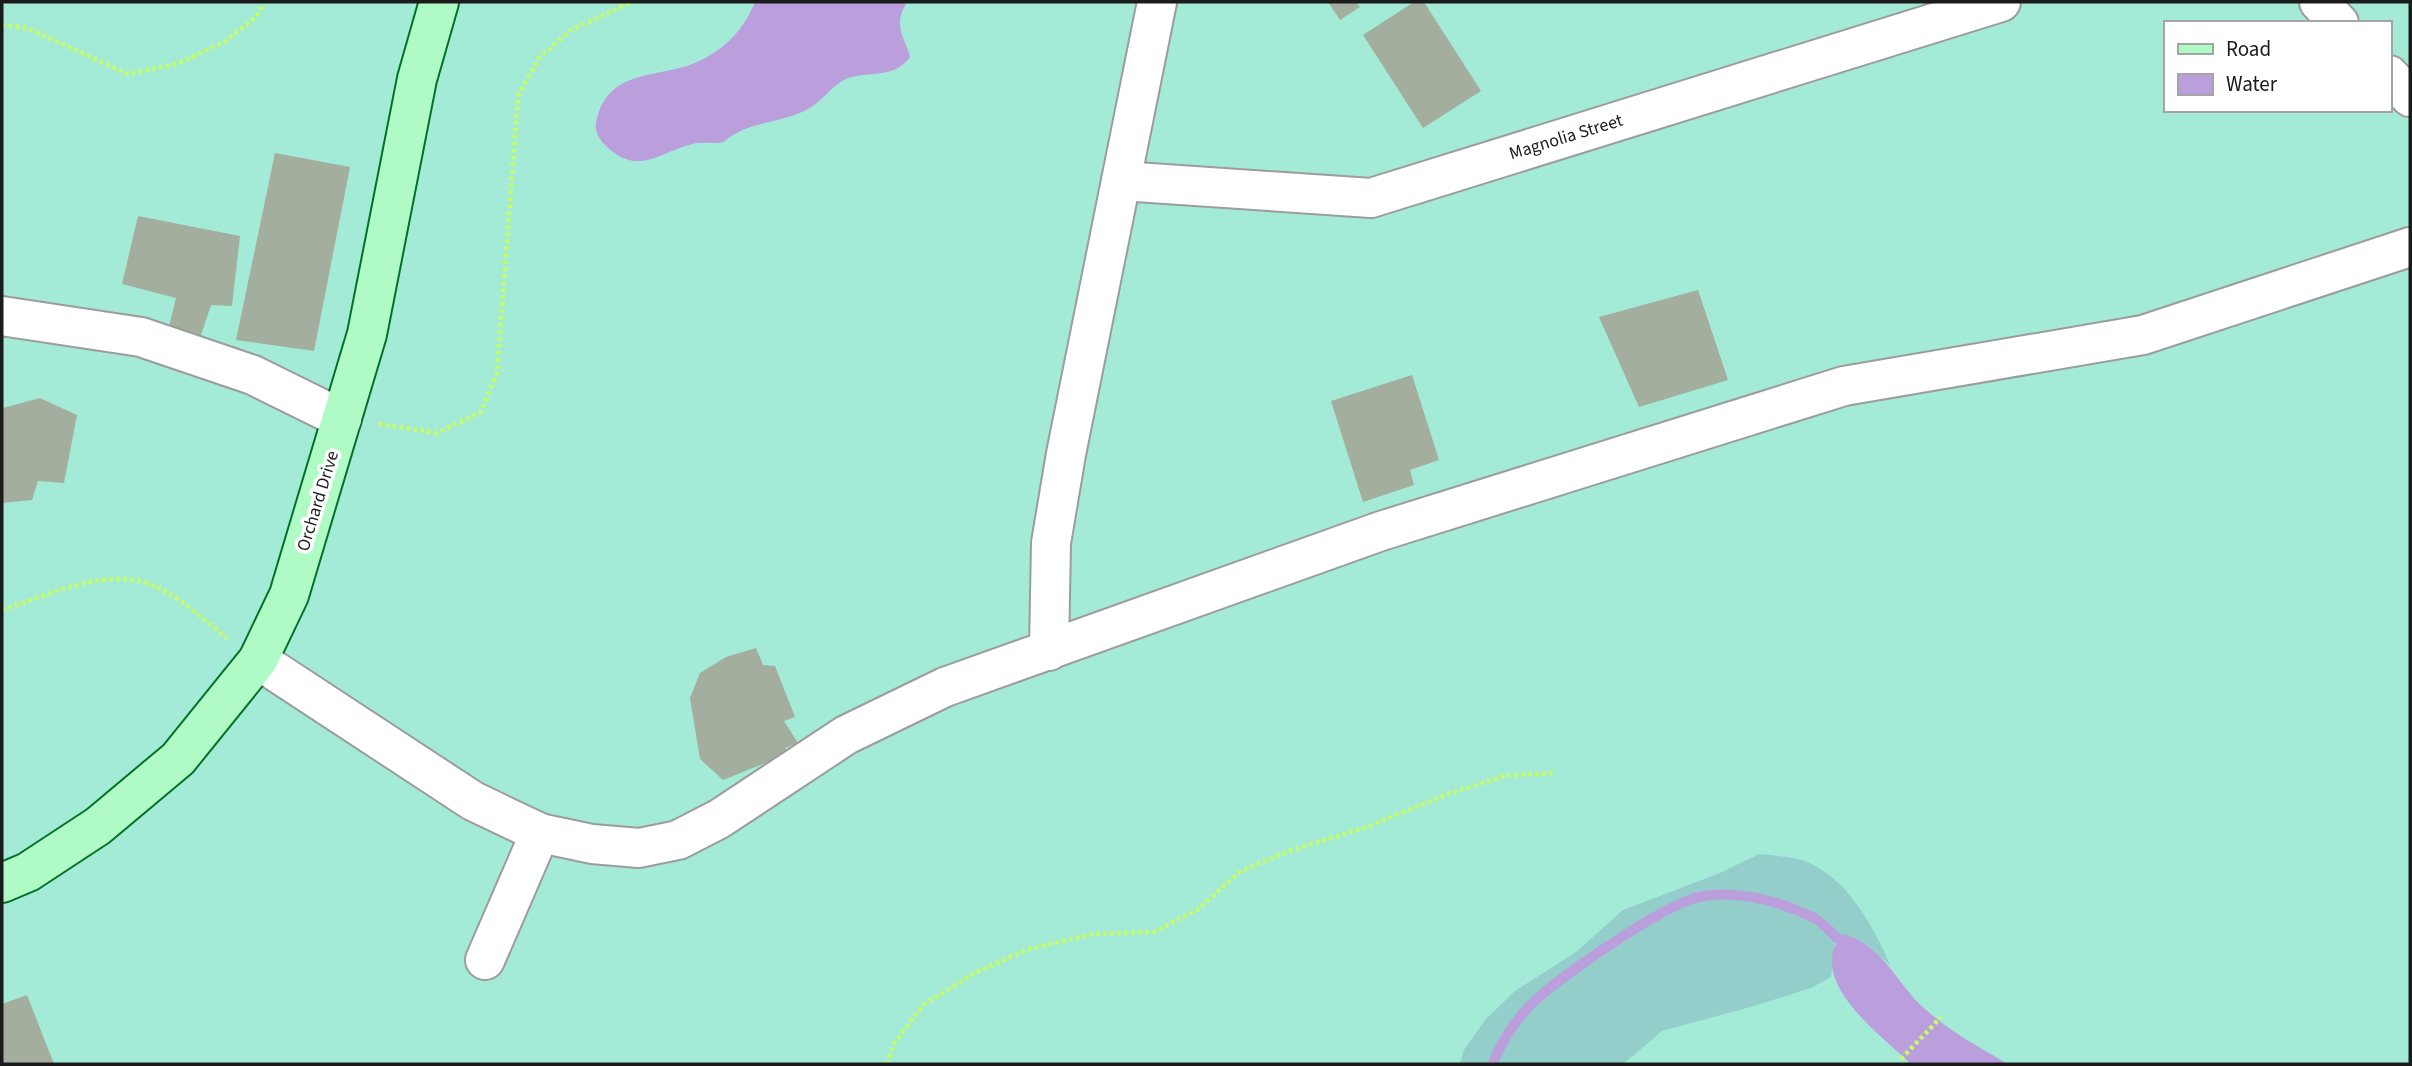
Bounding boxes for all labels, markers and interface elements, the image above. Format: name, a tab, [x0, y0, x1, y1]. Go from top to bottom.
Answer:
legend	[2164, 21, 2391, 112]
text: Road	[2226, 34, 2271, 64]
text: Water	[2226, 69, 2278, 99]
street label: Magnolia Street	[1506, 108, 1626, 166]
street label: Orchard Drive	[291, 448, 345, 554]

